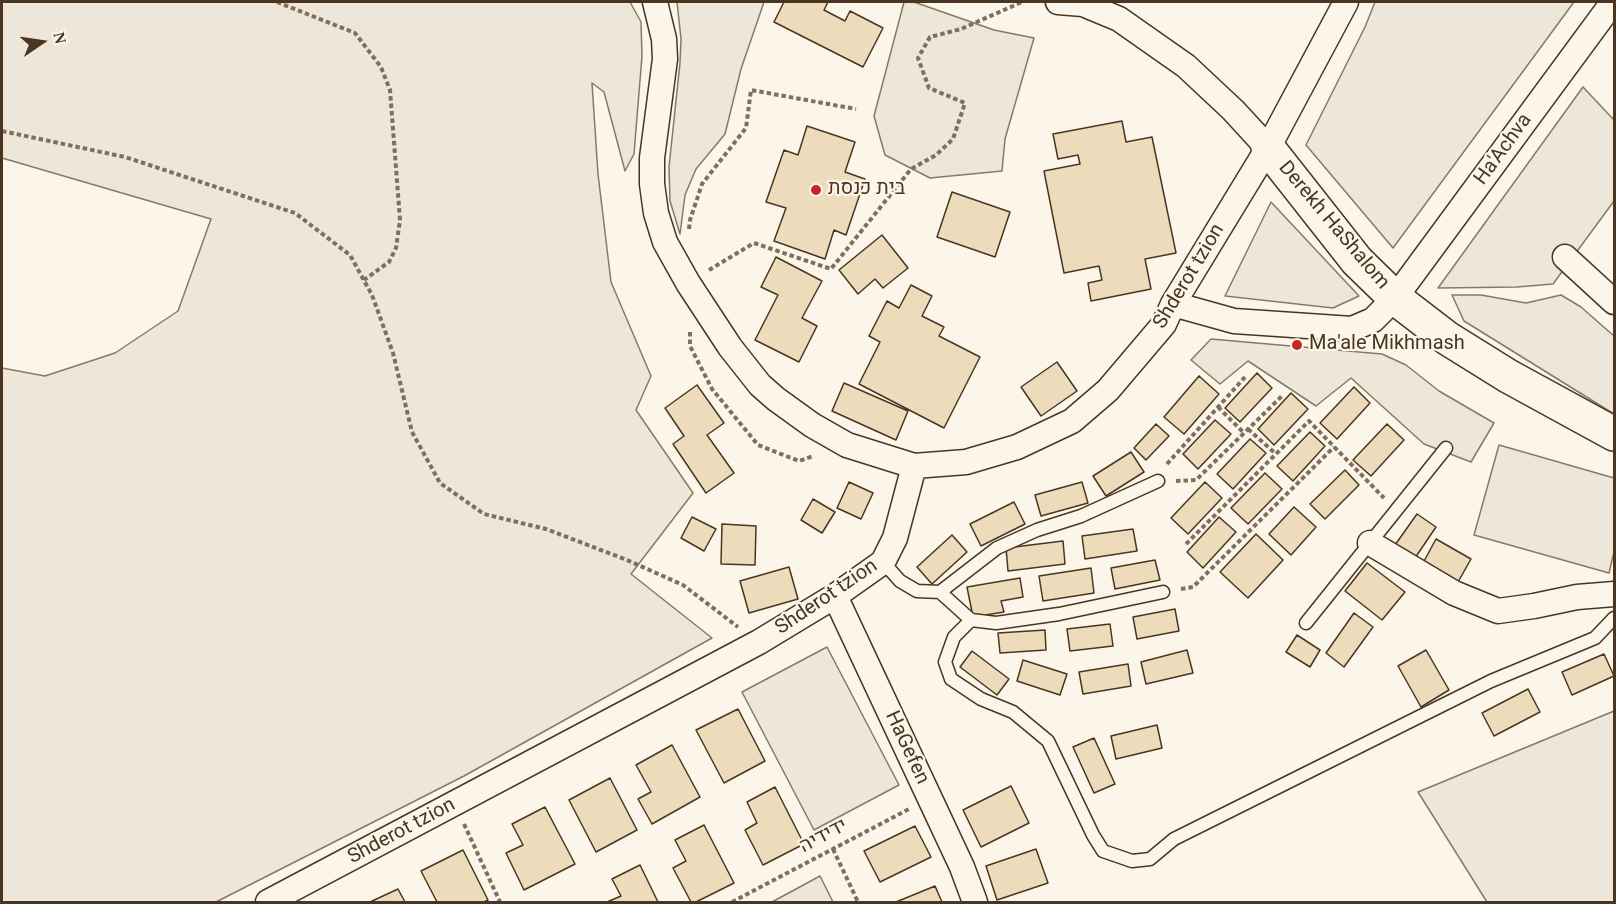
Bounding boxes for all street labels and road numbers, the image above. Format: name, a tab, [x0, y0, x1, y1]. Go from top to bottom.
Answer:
street label: Ha'Achva	[1470, 110, 1538, 190]
street label: Derekh HaShalom	[1272, 157, 1394, 295]
street label: Shderot tzion	[1149, 220, 1231, 334]
street label: Shderot tzion	[771, 555, 883, 641]
street label: HaGefen	[879, 708, 933, 788]
street label: Shderot tzion	[344, 794, 460, 870]
street label: ידידיה	[796, 815, 852, 859]

